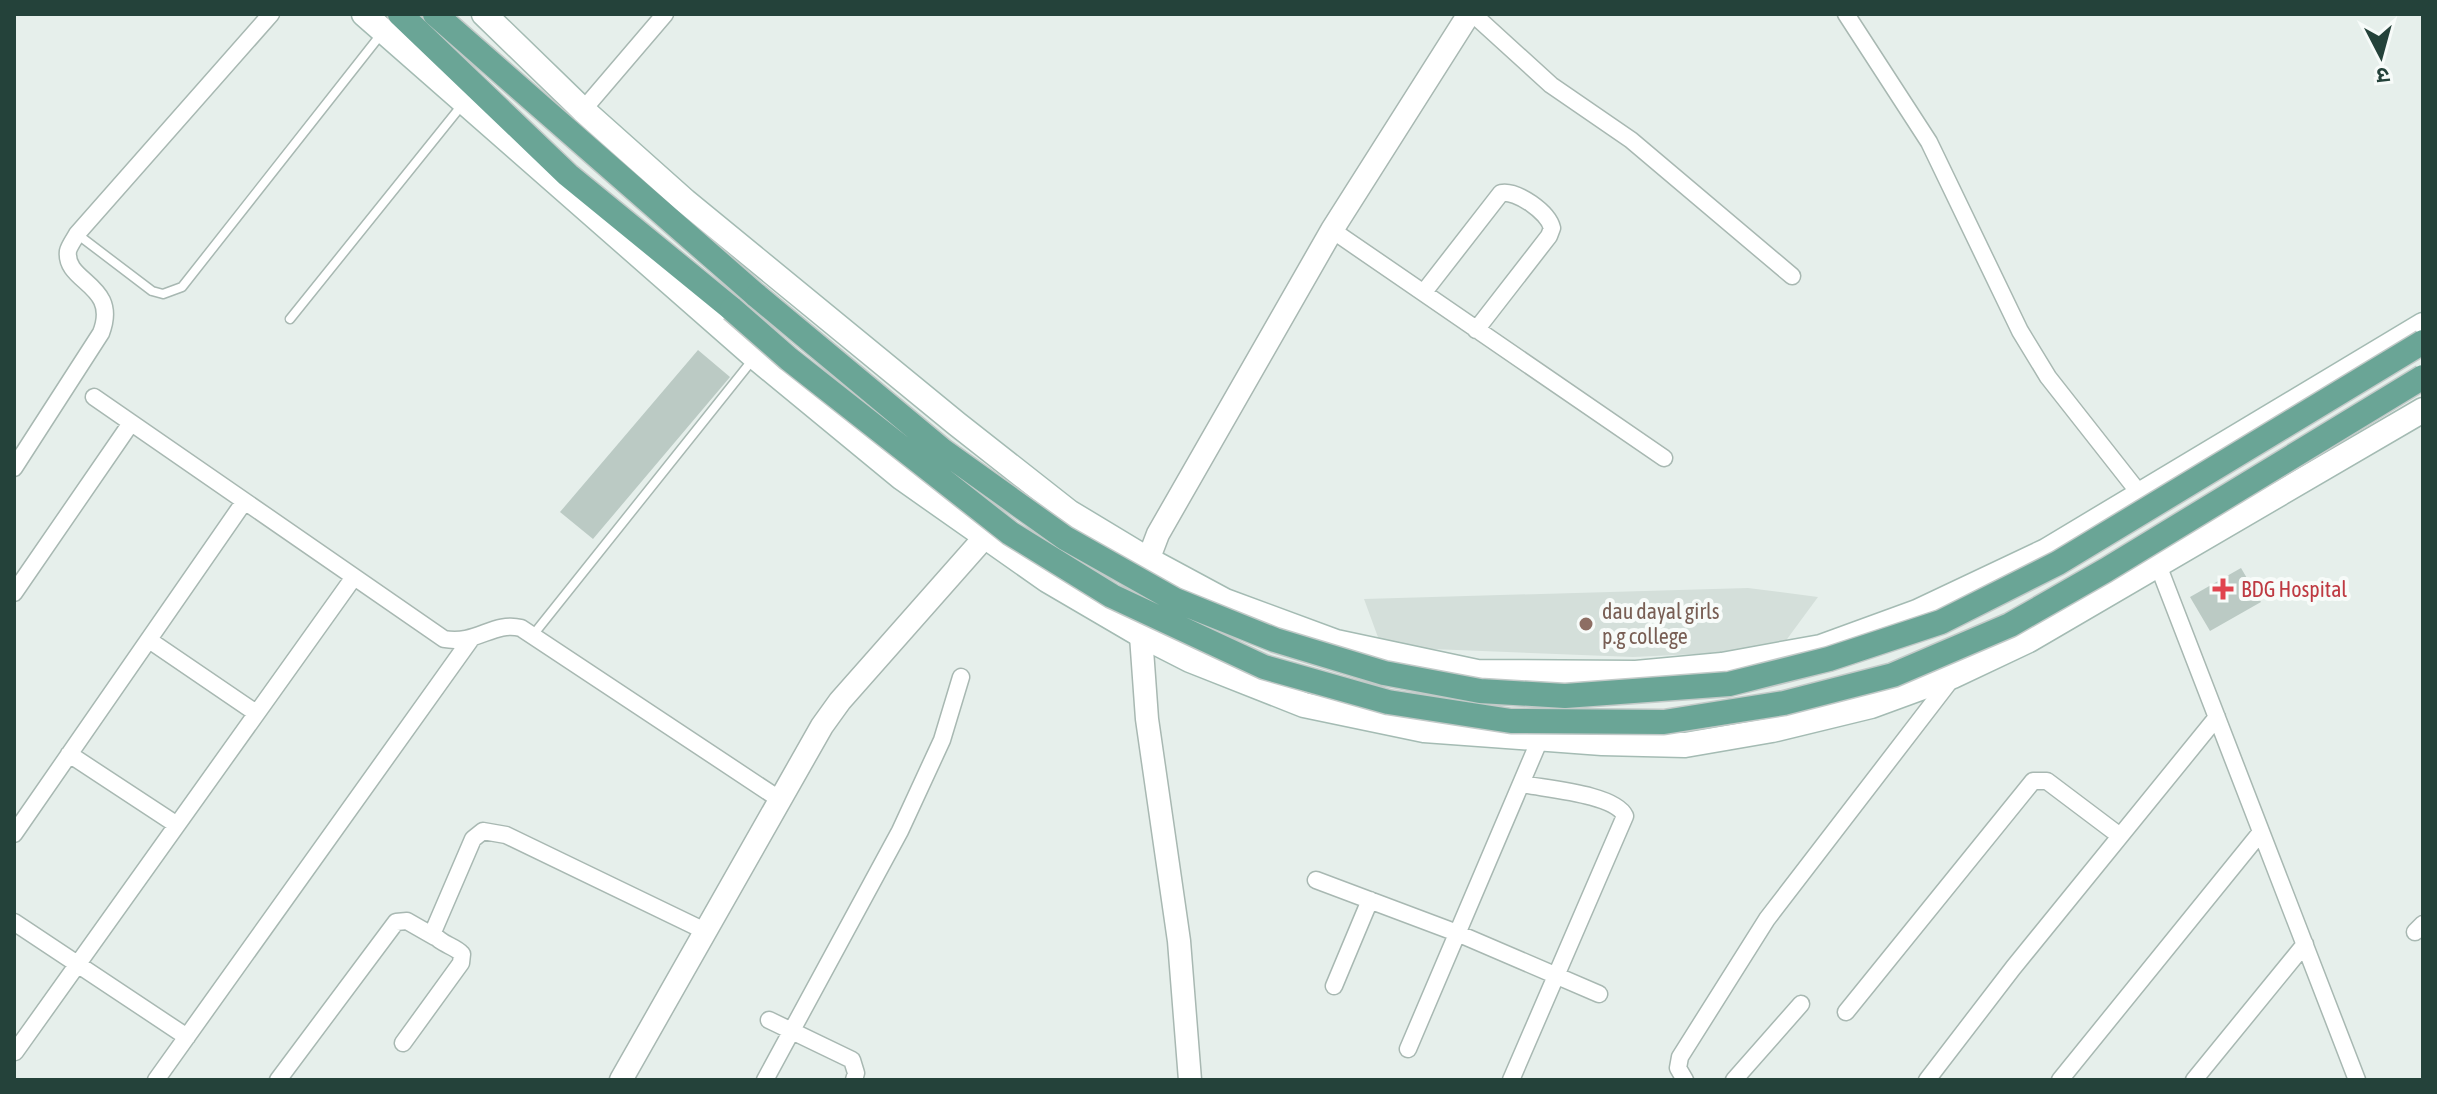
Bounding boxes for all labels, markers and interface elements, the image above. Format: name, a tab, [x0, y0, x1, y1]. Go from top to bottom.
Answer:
north arrow	[2341, 16, 2421, 96]
text: उ	[2374, 62, 2391, 90]
place label: BDG Hospital	[2241, 576, 2347, 602]
marker: BDG Hospital	[2212, 578, 2234, 600]
place label: dau dayal girls p.g college	[1602, 598, 1720, 649]
marker: dau dayal girls p.g college	[1577, 615, 1595, 633]

